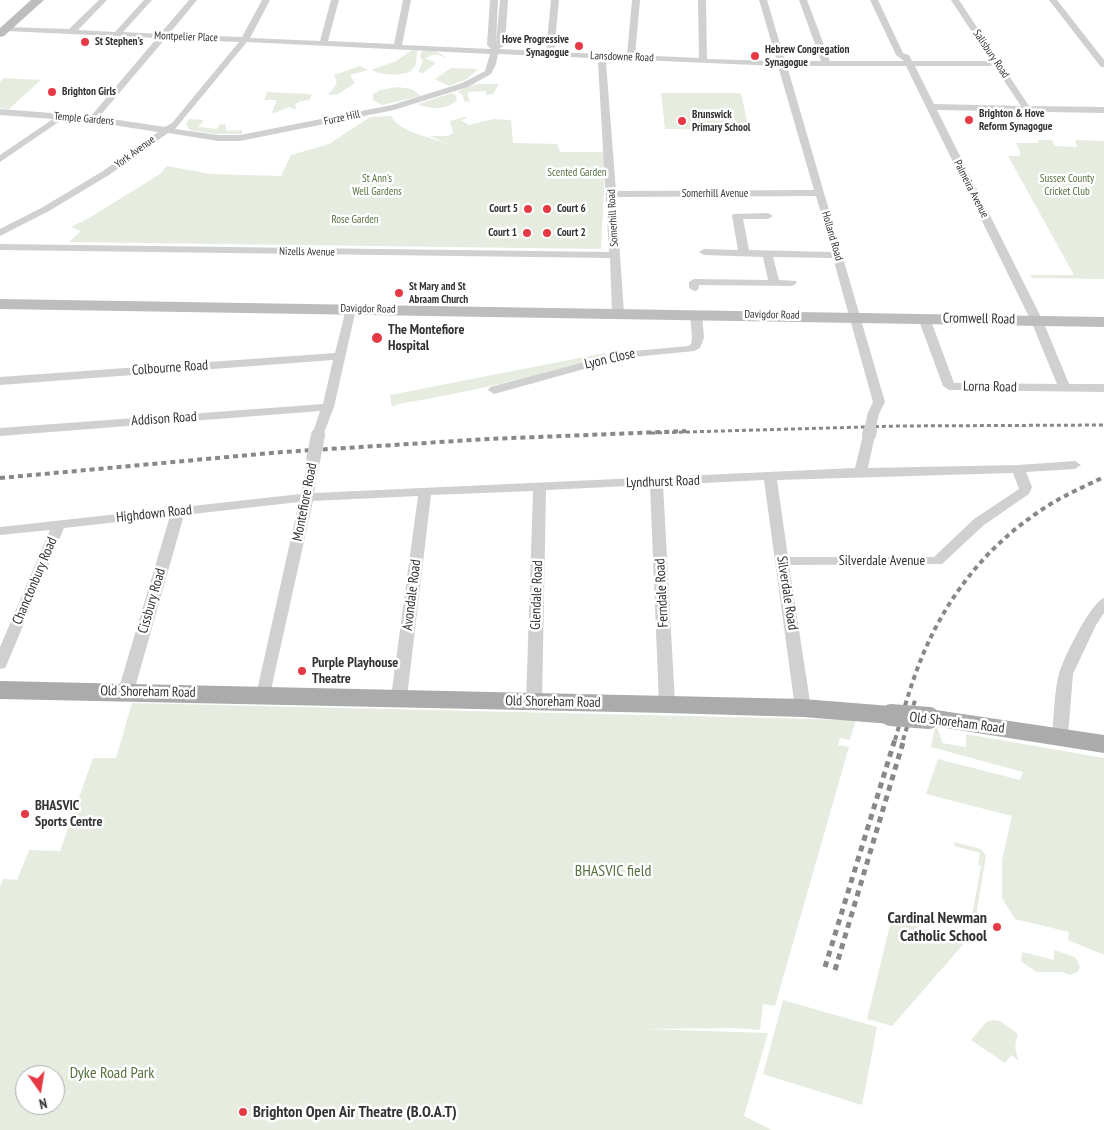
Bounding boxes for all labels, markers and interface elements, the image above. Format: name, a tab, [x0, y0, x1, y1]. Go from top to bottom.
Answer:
street label: Salisbury Road	[970, 27, 1012, 81]
street label: Montpelier Place	[154, 29, 218, 45]
place label: Hove Progressive Synagogue	[502, 33, 569, 59]
place label: St Stephen's	[95, 35, 143, 49]
marker: St Stephen's	[79, 36, 91, 48]
marker: Hove Progressive Synagogue	[573, 40, 585, 52]
place label: Hebrew Congregation Synagogue	[765, 43, 849, 69]
street label: Lansdowne Road	[590, 49, 654, 65]
marker: Hebrew Congregation Synagogue	[749, 50, 761, 62]
place label: Brighton Girls	[62, 85, 116, 99]
marker: Brighton Girls	[46, 86, 58, 98]
place label: Brighton & Hove Reform Synagogue	[979, 107, 1052, 133]
street label: Furze Hill	[323, 108, 361, 128]
place label: Brunswick Primary School	[692, 108, 750, 134]
street label: Temple Gardens	[53, 110, 115, 128]
marker: Brighton & Hove Reform Synagogue	[963, 114, 975, 126]
marker: Brunswick Primary School	[676, 115, 688, 127]
street label: York Avenue	[112, 133, 158, 171]
street label: Palmeira Avenue	[951, 158, 991, 220]
park label: Scented Garden	[547, 166, 607, 180]
park label: St Ann's Well Gardens	[352, 172, 402, 198]
park label: Sussex County Cricket Club	[1040, 172, 1094, 198]
street label: Somerhill Avenue	[682, 187, 748, 201]
street label: Somerhill Road	[605, 189, 621, 247]
place label: Court 5	[489, 202, 518, 216]
place label: Court 6	[557, 202, 586, 216]
marker: Court 5	[522, 203, 534, 215]
marker: Court 6	[541, 203, 553, 215]
street label: Holland Road	[819, 210, 845, 262]
park label: Rose Garden	[331, 213, 379, 227]
place label: Court 1	[488, 226, 517, 240]
place label: Court 2	[557, 226, 586, 240]
marker: Court 1	[521, 227, 533, 239]
marker: Court 2	[541, 227, 553, 239]
street label: Nizells Avenue	[279, 245, 335, 259]
place label: St Mary and St Abraam Church	[409, 280, 468, 306]
marker: St Mary and St Abraam Church	[393, 287, 405, 299]
street label: Davigdor Road	[340, 302, 396, 316]
street label: Davigdor Road	[744, 308, 800, 322]
street label: Cromwell Road	[943, 310, 1015, 328]
place label: The Montefiore Hospital	[388, 322, 464, 354]
marker: The Montefiore Hospital	[370, 331, 384, 345]
street label: Lyon Close	[583, 345, 637, 373]
street label: Colbourne Road	[131, 357, 209, 379]
street label: Lorna Road	[963, 378, 1017, 396]
street label: Addison Road	[131, 408, 197, 430]
street label: Montefiore Road	[289, 461, 321, 543]
street label: Lyndhurst Road	[626, 472, 700, 492]
street label: Highdown Road	[115, 502, 193, 526]
street label: Chanctonbury Road	[9, 535, 61, 627]
street label: Silverdale Avenue	[839, 553, 925, 569]
street label: Silverdale Road	[773, 555, 801, 631]
street label: Ferndale Road	[652, 558, 672, 628]
street label: Avondale Road	[399, 559, 425, 631]
street label: Glendale Road	[527, 560, 547, 630]
street label: Cissbury Road	[135, 566, 169, 636]
place label: Purple Playhouse Theatre	[312, 655, 398, 688]
marker: Purple Playhouse Theatre	[296, 665, 308, 677]
street label: Old Shoreham Road	[100, 683, 196, 701]
street label: Old Shoreham Road	[505, 693, 601, 711]
street label: Old Shoreham Road	[909, 709, 1005, 737]
place label: BHASVIC Sports Centre	[35, 798, 102, 830]
marker: BHASVIC Sports Centre	[19, 808, 31, 820]
park label: BHASVIC field	[575, 861, 651, 881]
place label: Cardinal Newman Catholic School	[887, 908, 987, 946]
marker: Cardinal Newman Catholic School	[991, 921, 1003, 933]
park label: Dyke Road Park	[70, 1063, 154, 1083]
north arrow	[15, 1065, 65, 1115]
text: N	[37, 1094, 49, 1113]
place label: Brighton Open Air Theatre (B.O.A.T)	[253, 1102, 457, 1122]
marker: Brighton Open Air Theatre (B.O.A.T)	[237, 1106, 249, 1118]

